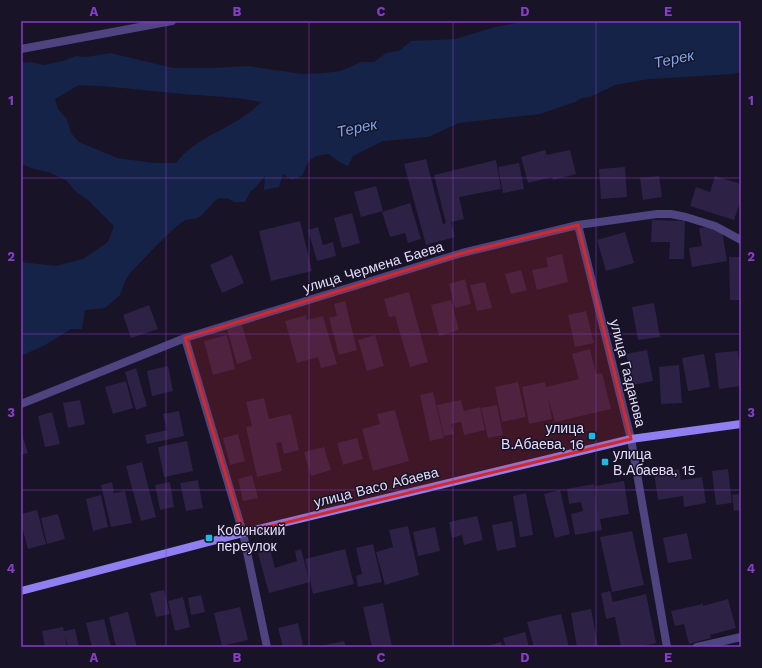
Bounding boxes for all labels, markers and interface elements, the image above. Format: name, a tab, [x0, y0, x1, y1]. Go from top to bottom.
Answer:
text: A	[90, 4, 99, 19]
text: B	[233, 4, 242, 19]
text: C	[377, 4, 386, 19]
text: D	[520, 4, 530, 19]
text: E	[664, 4, 672, 19]
water label: Терек	[652, 46, 697, 72]
text: 1	[8, 93, 14, 108]
text: 1	[748, 93, 754, 108]
water label: Терек	[335, 115, 380, 141]
street label: улица Чермена Баева	[301, 238, 445, 296]
text: 2	[7, 249, 15, 264]
text: 2	[747, 249, 755, 264]
street label: улица Газданова	[607, 318, 649, 429]
text: 3	[7, 405, 15, 420]
text: 3	[747, 405, 755, 420]
place label: улица В.Абаева, 16	[501, 420, 584, 452]
marker: улица В.Абаева, 16	[587, 431, 597, 441]
place label: улица В.Абаева, 15	[613, 446, 696, 478]
marker: улица В.Абаева, 15	[600, 457, 610, 467]
street label: улица Васо Абаева	[312, 464, 440, 510]
place label: Кобинский переулок	[217, 522, 285, 554]
marker: Кобинский переулок	[204, 533, 214, 543]
text: 4	[7, 561, 16, 576]
text: 4	[747, 561, 756, 576]
text: A	[90, 650, 99, 665]
text: B	[233, 650, 242, 665]
text: C	[377, 650, 386, 665]
text: D	[520, 650, 530, 665]
text: E	[664, 650, 672, 665]

